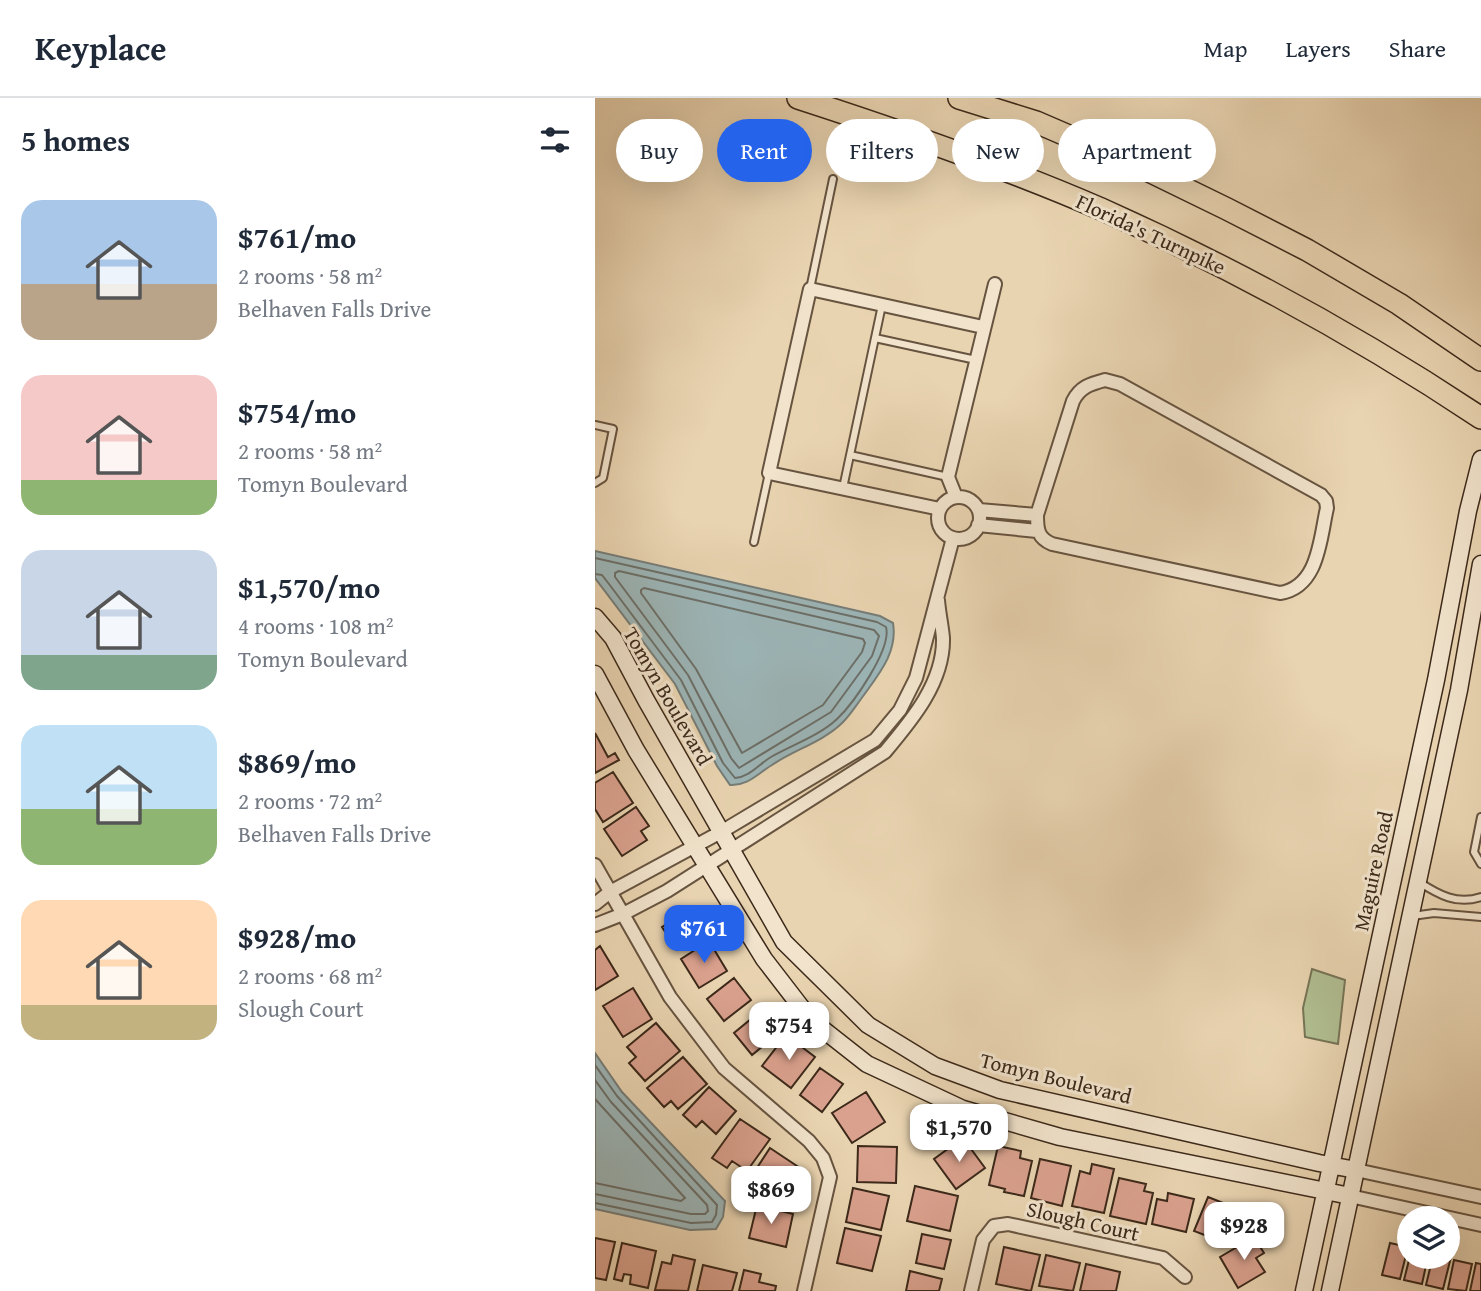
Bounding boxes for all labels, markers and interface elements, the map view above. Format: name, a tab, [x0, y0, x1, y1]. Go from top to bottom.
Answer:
text: Keyplace	[35, 24, 166, 72]
text: Map	[1204, 31, 1247, 66]
text: Layers	[1285, 31, 1351, 66]
text: Share	[1389, 31, 1446, 66]
text: 5 homes	[21, 118, 130, 162]
chip: Buy	[616, 119, 703, 182]
chip: Rent	[717, 119, 812, 182]
chip: Filters	[826, 119, 938, 182]
chip: New	[952, 119, 1044, 182]
chip: Apartment	[1058, 119, 1216, 182]
icon: filters	[536, 121, 574, 159]
street label: Florida's Turnpike	[1071, 186, 1231, 282]
text: $761/mo	[238, 215, 356, 259]
icon: home	[77, 228, 161, 312]
text: 2 rooms · 58 m²	[238, 259, 382, 292]
text: Belhaven Falls Drive	[238, 292, 431, 325]
text: $754/mo	[238, 390, 356, 434]
icon: home	[77, 403, 161, 487]
text: 2 rooms · 58 m²	[238, 434, 382, 467]
text: Tomyn Boulevard	[238, 467, 408, 500]
text: $1,570/mo	[238, 565, 380, 609]
icon: home	[77, 578, 161, 662]
text: 4 rooms · 108 m²	[238, 609, 393, 642]
street label: Tomyn Boulevard	[616, 621, 721, 772]
text: Tomyn Boulevard	[238, 642, 408, 675]
text: $869/mo	[238, 740, 356, 784]
icon: home	[77, 753, 161, 837]
text: 2 rooms · 72 m²	[238, 784, 382, 817]
street label: Maguire Road	[1345, 808, 1401, 934]
text: Belhaven Falls Drive	[238, 817, 431, 850]
pin: $761	[663, 906, 745, 965]
text: $761	[680, 911, 728, 944]
text: $928/mo	[238, 915, 356, 959]
icon: home	[77, 928, 161, 1012]
text: 2 rooms · 68 m²	[238, 959, 382, 992]
text: Slough Court	[238, 992, 364, 1025]
pin: $754	[748, 1002, 830, 1062]
text: $754	[765, 1008, 813, 1041]
street label: Tomyn Boulevard	[977, 1044, 1136, 1112]
pin: $1,570	[902, 1104, 1016, 1164]
text: $1,570	[926, 1110, 992, 1143]
pin: $869	[730, 1166, 812, 1226]
text: $869	[747, 1172, 795, 1205]
street label: Slough Court	[1024, 1193, 1143, 1249]
pin: $928	[1203, 1202, 1285, 1262]
map controls	[1397, 1206, 1460, 1269]
button: layers	[1397, 1206, 1460, 1269]
text: $928	[1220, 1208, 1268, 1241]

